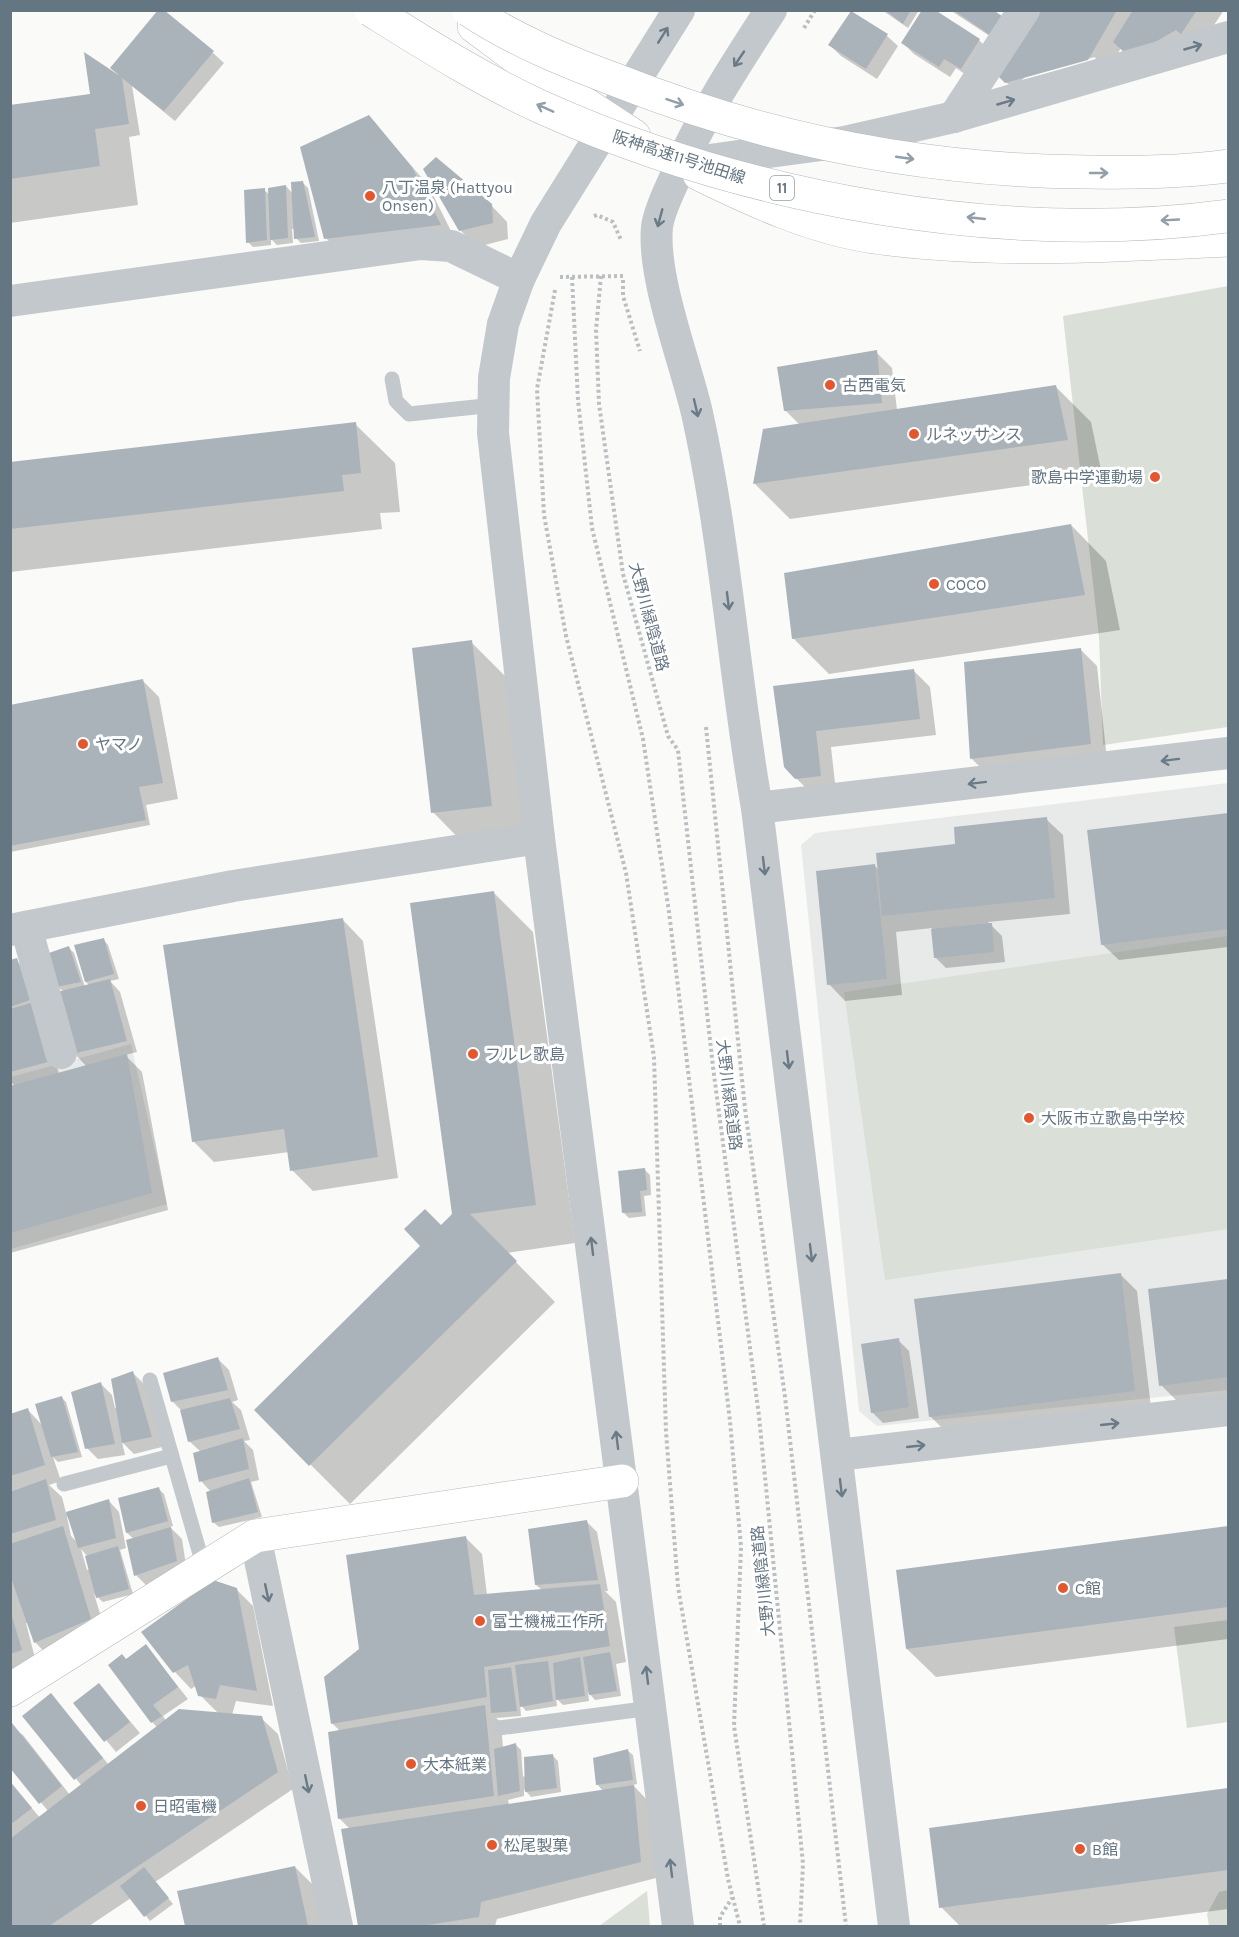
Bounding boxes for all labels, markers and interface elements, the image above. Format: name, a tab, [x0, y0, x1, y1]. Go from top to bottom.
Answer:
one-way arrow	[656, 27, 669, 44]
one-way arrow	[1183, 41, 1202, 52]
one-way arrow	[733, 50, 745, 67]
one-way arrow	[996, 95, 1015, 107]
one-way arrow	[665, 98, 684, 109]
one-way arrow	[536, 102, 554, 113]
street label: 阪神高速11号池田線	[610, 127, 748, 187]
one-way arrow	[894, 153, 914, 164]
one-way arrow	[1088, 167, 1108, 178]
road number: 11	[770, 176, 794, 200]
place label: 八丁温泉 (Hattyou Onsen)	[382, 178, 513, 215]
marker: 八丁温泉 (Hattyou Onsen)	[363, 189, 377, 203]
one-way arrow	[654, 208, 665, 227]
one-way arrow	[966, 212, 986, 223]
one-way arrow	[1161, 215, 1181, 226]
place label: 古西電気	[842, 376, 906, 395]
marker: 古西電気	[823, 378, 837, 392]
one-way arrow	[690, 399, 702, 418]
place label: ルネッサンス	[926, 425, 1022, 444]
marker: ルネッサンス	[907, 427, 921, 441]
place label: 歌島中学運動場	[1031, 468, 1143, 487]
marker: 歌島中学運動場	[1148, 470, 1162, 484]
street label: 大野川緑陰道路	[625, 560, 673, 674]
place label: COCO	[946, 575, 986, 594]
marker: COCO	[927, 577, 941, 591]
one-way arrow	[722, 590, 733, 610]
place label: ヤマノ	[95, 735, 143, 754]
marker: ヤマノ	[76, 737, 90, 751]
one-way arrow	[1161, 755, 1181, 766]
one-way arrow	[967, 777, 987, 788]
one-way arrow	[759, 856, 770, 875]
street label: 大野川緑陰道路	[713, 1038, 745, 1152]
place label: フルレ歌島	[485, 1045, 565, 1064]
marker: フルレ歌島	[466, 1047, 480, 1061]
one-way arrow	[782, 1049, 793, 1069]
place label: 大阪市立歌島中学校	[1041, 1109, 1185, 1128]
marker: 大阪市立歌島中学校	[1022, 1111, 1036, 1125]
one-way arrow	[587, 1237, 598, 1257]
one-way arrow	[806, 1243, 817, 1263]
one-way arrow	[1099, 1418, 1119, 1429]
one-way arrow	[612, 1430, 623, 1450]
one-way arrow	[905, 1440, 925, 1451]
one-way arrow	[836, 1478, 847, 1498]
street label: 大野川緑陰道路	[748, 1524, 778, 1638]
place label: C館	[1075, 1579, 1101, 1598]
marker: C館	[1056, 1581, 1070, 1595]
one-way arrow	[262, 1583, 273, 1602]
place label: 富士機械工作所	[492, 1612, 604, 1631]
marker: 富士機械工作所	[473, 1614, 487, 1628]
one-way arrow	[641, 1666, 652, 1685]
place label: 大本紙業	[423, 1755, 487, 1774]
marker: 大本紙業	[404, 1757, 418, 1771]
one-way arrow	[302, 1774, 313, 1793]
place label: 日昭電機	[153, 1797, 217, 1816]
marker: 日昭電機	[134, 1799, 148, 1813]
place label: 松尾製菓	[504, 1836, 568, 1855]
marker: 松尾製菓	[485, 1838, 499, 1852]
place label: B館	[1092, 1840, 1118, 1859]
marker: B館	[1073, 1842, 1087, 1856]
one-way arrow	[666, 1859, 677, 1879]

